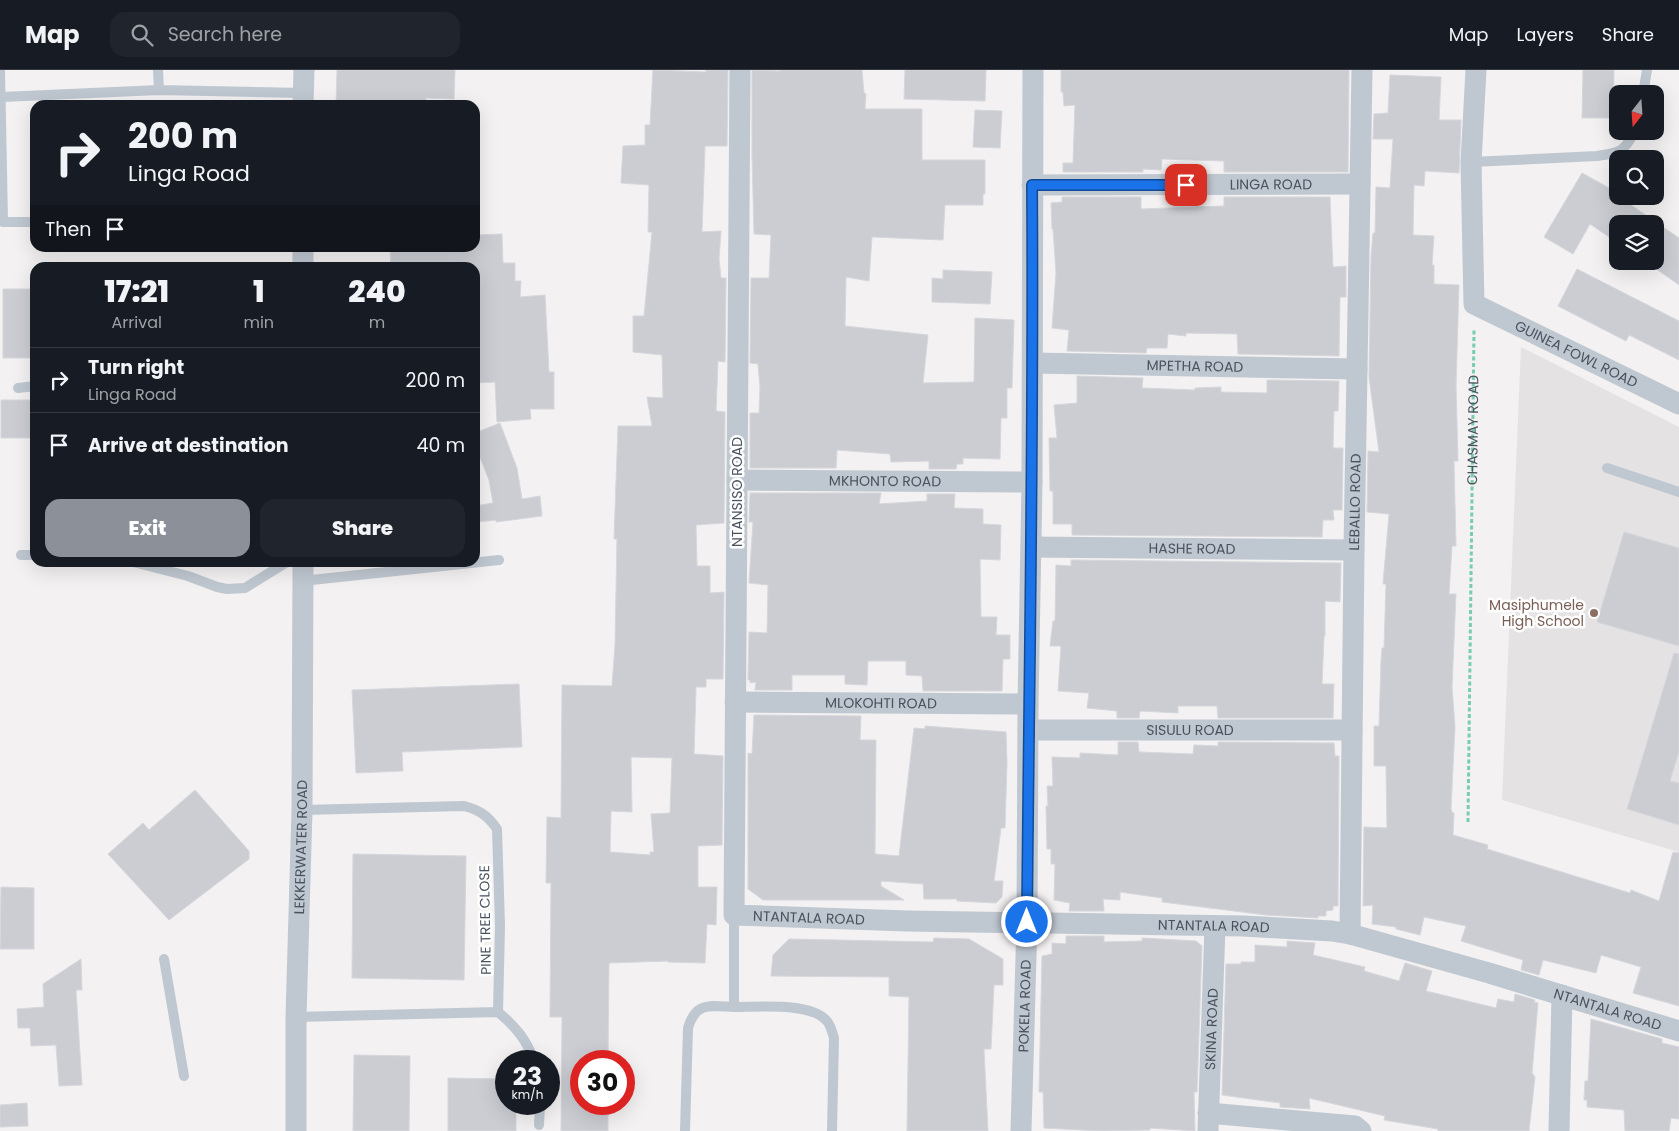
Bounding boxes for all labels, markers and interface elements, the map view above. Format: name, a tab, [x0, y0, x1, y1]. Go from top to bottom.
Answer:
search box	[110, 12, 460, 57]
text: Map	[25, 18, 80, 51]
icon: search	[128, 21, 156, 49]
text: Search here	[168, 21, 282, 48]
text: Map	[1449, 22, 1489, 47]
text: Layers	[1517, 22, 1574, 47]
text: Share	[1602, 22, 1654, 47]
north arrow	[1609, 85, 1664, 140]
map controls	[1609, 85, 1664, 270]
text: 200 m	[128, 111, 238, 160]
icon: right	[45, 120, 110, 185]
button: search	[1609, 150, 1664, 205]
text: Linga Road	[128, 158, 250, 189]
pin	[1165, 164, 1207, 206]
icon: arrive	[1172, 171, 1200, 199]
street label: LINGA ROAD	[1230, 174, 1312, 194]
icon: arrive	[101, 215, 129, 243]
button: layers	[1609, 215, 1664, 270]
text: Then	[45, 216, 91, 243]
text: 17:21	[104, 270, 169, 313]
text: 1	[253, 270, 265, 313]
text: 240	[348, 270, 406, 313]
text: Arrival	[112, 311, 162, 334]
text: min	[243, 311, 274, 334]
text: m	[369, 311, 385, 334]
street label: GUINEA FOWL ROAD	[1511, 315, 1641, 392]
text: Turn right	[88, 354, 184, 381]
street label: MPETHA ROAD	[1146, 355, 1244, 377]
icon: right	[45, 366, 73, 394]
text: 200 m	[406, 367, 465, 394]
street label: CHASMAY ROAD	[1462, 375, 1483, 485]
text: Linga Road	[88, 383, 177, 406]
icon: arrive	[45, 431, 73, 459]
text: Arrive at destination	[88, 432, 289, 459]
text: 40 m	[416, 432, 465, 459]
street label: NTANSISO ROAD	[727, 437, 747, 547]
street label: LEBALLO ROAD	[1344, 453, 1366, 551]
street label: MKHONTO ROAD	[829, 471, 941, 491]
button: Exit	[45, 499, 250, 557]
button: Share	[260, 499, 465, 557]
street label: HASHE ROAD	[1148, 538, 1236, 559]
place label: Masiphumele High School	[1489, 595, 1584, 631]
marker: Masiphumele High School	[1588, 607, 1600, 619]
street label: MLOKOHTI ROAD	[825, 693, 937, 713]
street label: SISULU ROAD	[1146, 720, 1234, 740]
street label: LEKKERWATER ROAD	[289, 780, 312, 915]
street label: PINE TREE CLOSE	[474, 865, 496, 975]
position arrow	[1000, 895, 1052, 947]
street label: NTANTALA ROAD	[753, 906, 865, 930]
street label: NTANTALA ROAD	[1158, 915, 1270, 937]
street label: POKELA ROAD	[1013, 959, 1036, 1053]
street label: NTANTALA ROAD	[1551, 983, 1664, 1035]
street label: SKINA ROAD	[1200, 988, 1223, 1070]
speed limit sign: 30	[570, 1050, 635, 1115]
text: 23	[513, 1059, 542, 1094]
text: km/h	[512, 1086, 543, 1103]

